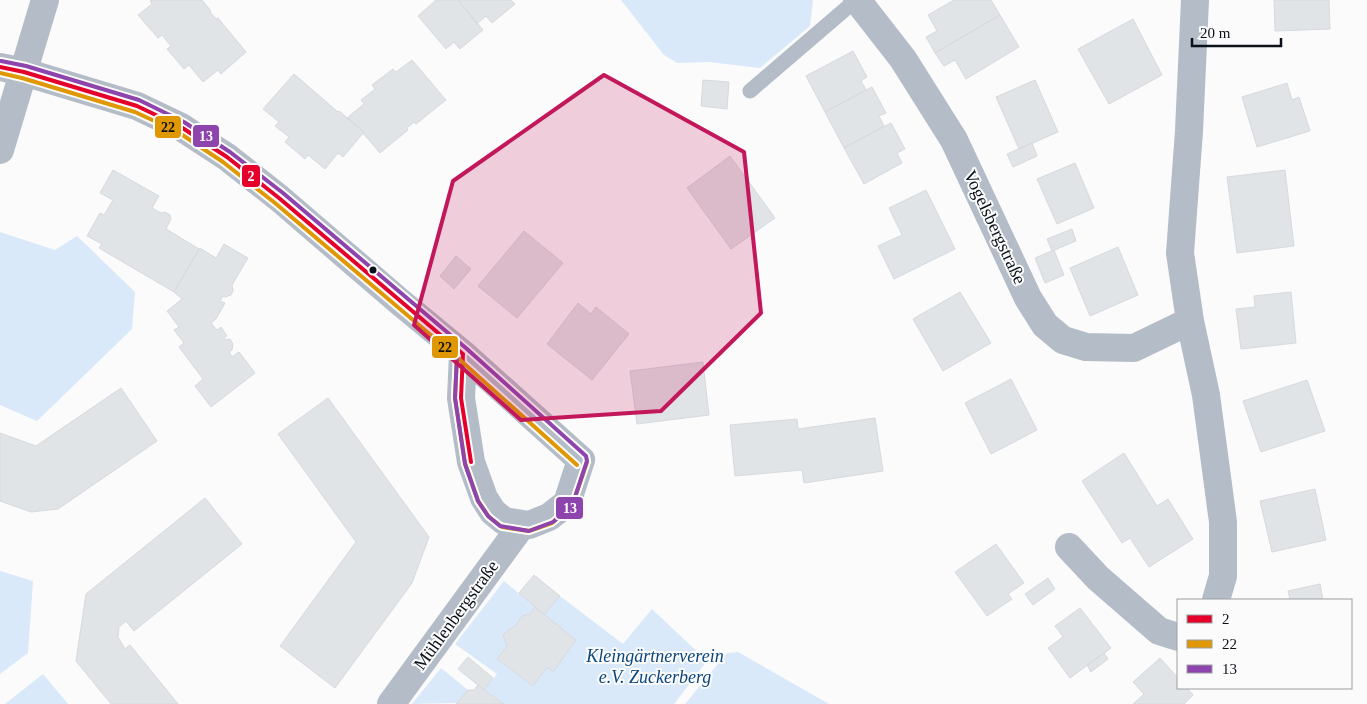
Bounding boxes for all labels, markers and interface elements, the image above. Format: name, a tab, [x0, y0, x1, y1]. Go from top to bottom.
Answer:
scale bar	[1192, 15, 1281, 47]
text: 20 m	[1200, 25, 1231, 41]
line badge: 22	[154, 115, 182, 139]
text: 22	[161, 120, 175, 135]
line badge: 13	[192, 124, 220, 148]
text: 13	[199, 129, 213, 144]
line badge: 2	[241, 164, 261, 188]
street label: Vogelsbergstraße	[960, 167, 1030, 287]
text: 2	[248, 169, 255, 184]
unlabelled marker	[368, 265, 378, 275]
line badge: 22	[431, 335, 459, 359]
text: 22	[438, 340, 452, 355]
line badge: 13	[555, 496, 584, 520]
text: 13	[563, 501, 577, 516]
street label: Mühlenbergstraße	[410, 556, 502, 674]
legend	[1177, 599, 1352, 689]
text: 2	[1222, 611, 1230, 627]
text: 22	[1222, 636, 1237, 652]
park label: Kleingärtnerverein e.V. Zuckerberg	[585, 646, 724, 687]
text: 13	[1222, 661, 1237, 677]

